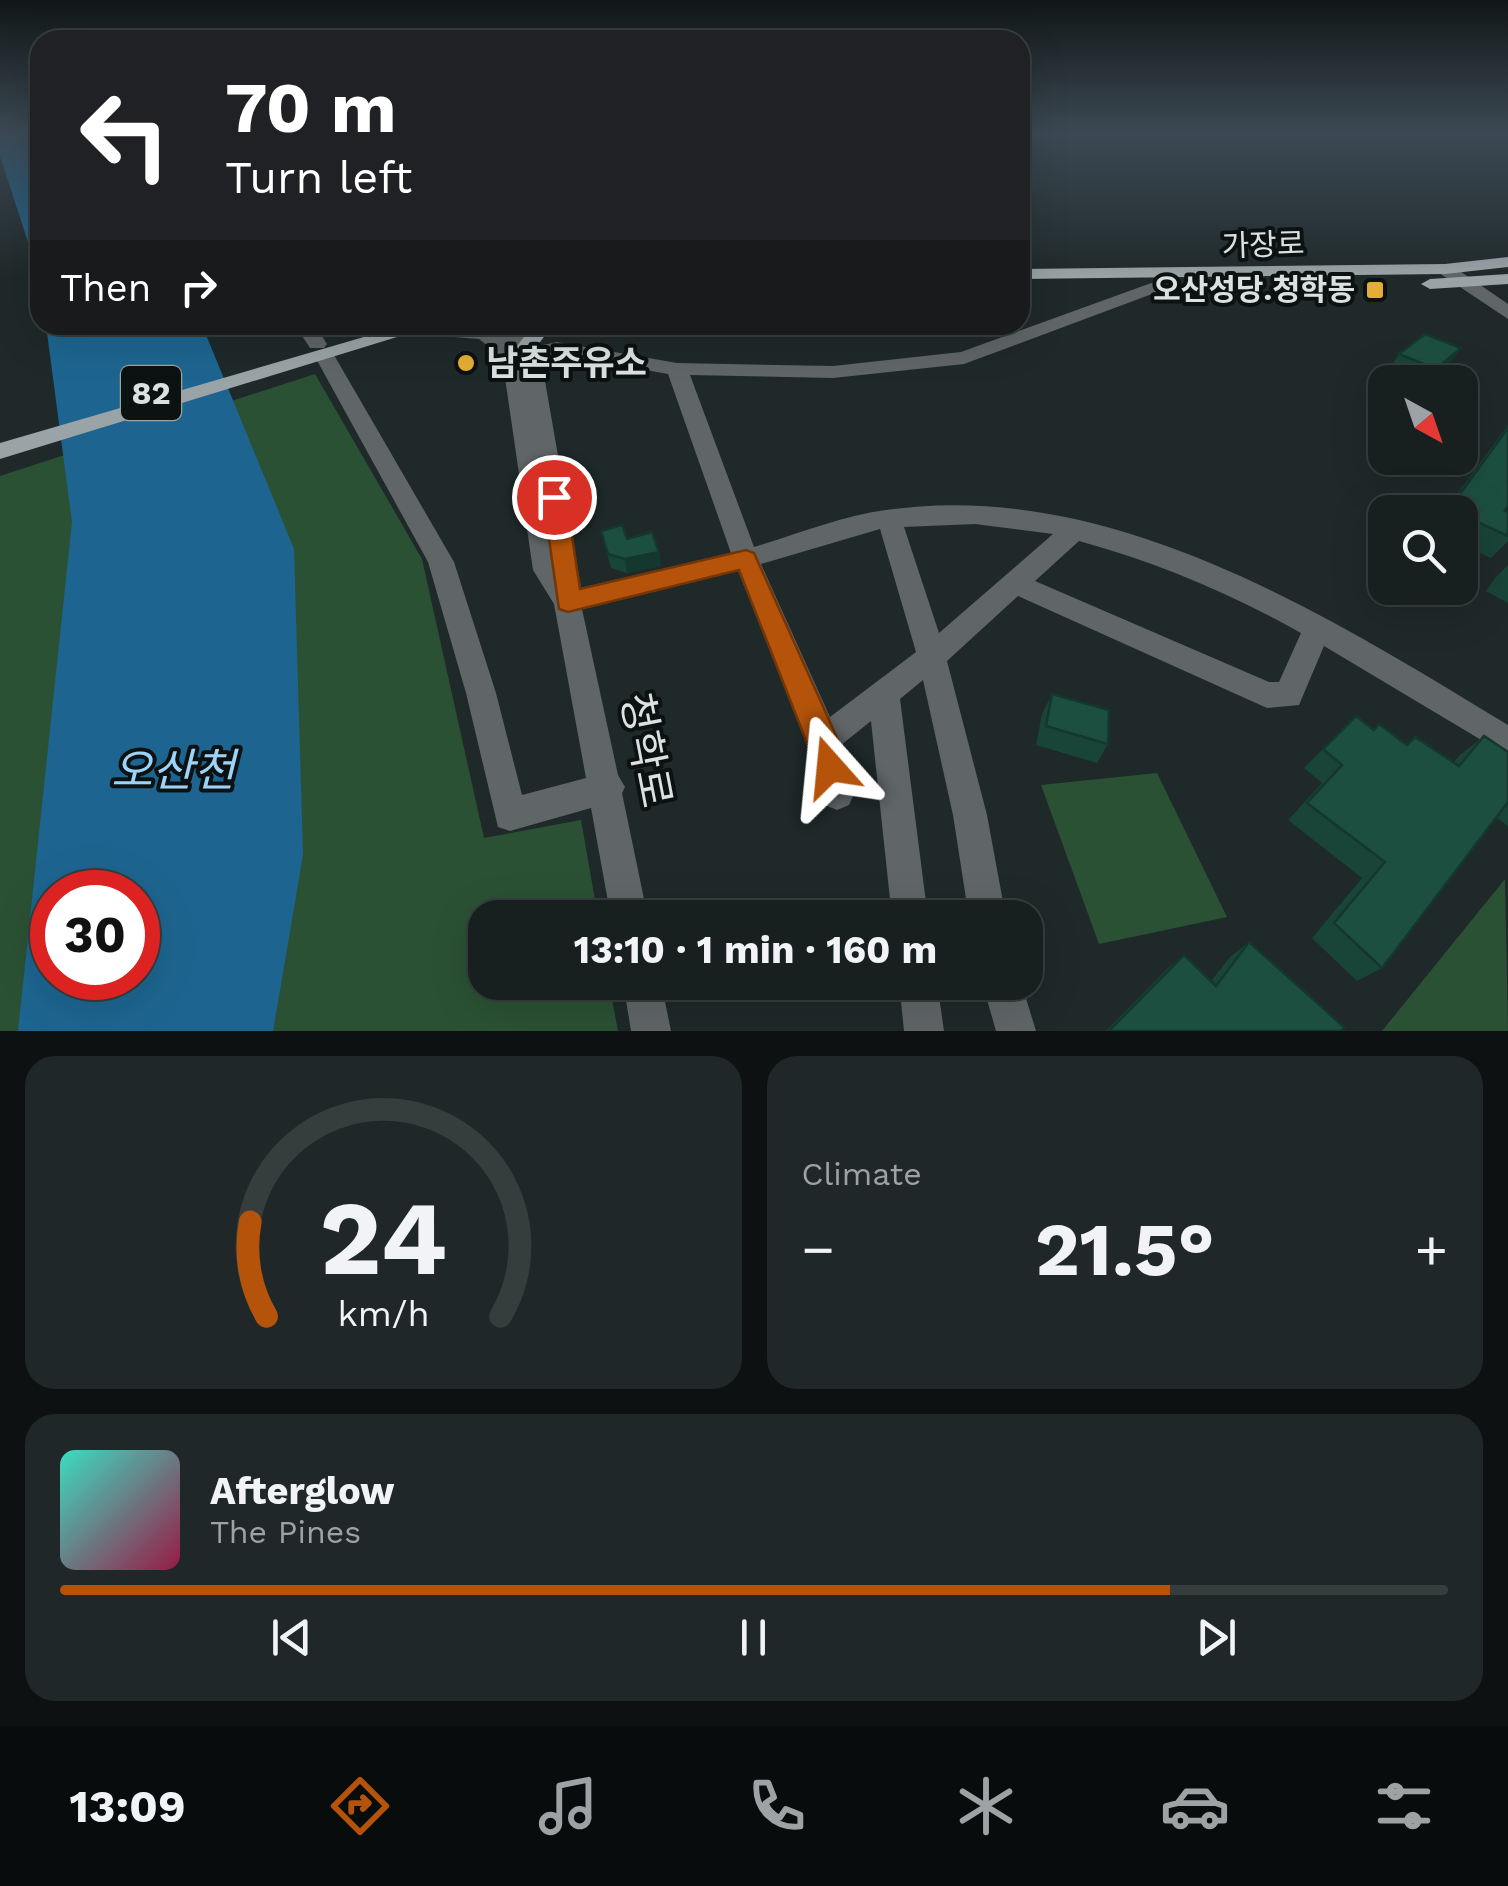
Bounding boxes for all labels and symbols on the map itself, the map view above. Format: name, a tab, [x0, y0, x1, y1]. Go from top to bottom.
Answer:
street label: 가장로	[1221, 226, 1305, 263]
place label: 오산성당.청학동	[1153, 272, 1355, 307]
marker: 오산성당.청학동	[1364, 279, 1386, 301]
place label: 남촌주유소	[486, 342, 647, 384]
marker: 남촌주유소	[455, 352, 477, 374]
north arrow	[1368, 365, 1478, 475]
road number: 82	[121, 366, 181, 420]
pin	[512, 455, 597, 540]
street label: 청학로	[611, 689, 682, 812]
position arrow	[778, 715, 882, 819]
water label: 오산천	[111, 744, 240, 797]
speed limit sign: 30	[30, 870, 160, 1000]

